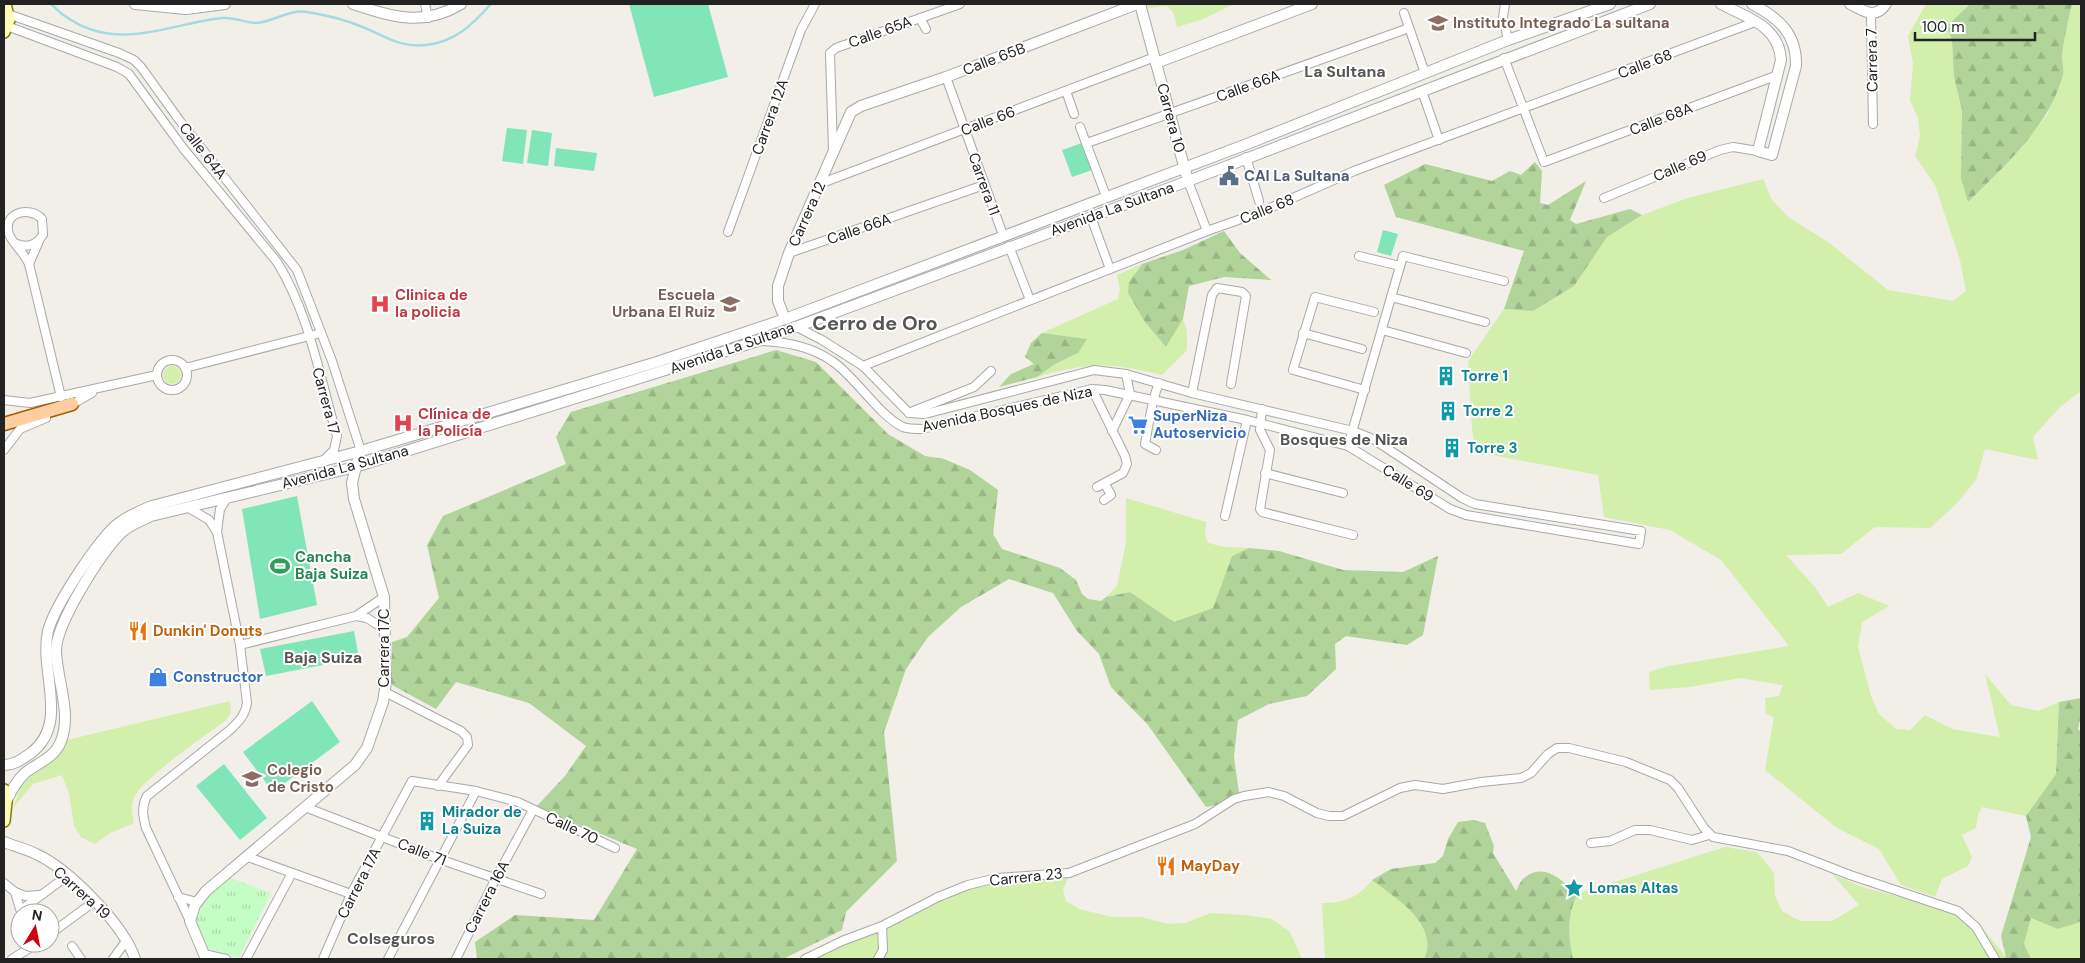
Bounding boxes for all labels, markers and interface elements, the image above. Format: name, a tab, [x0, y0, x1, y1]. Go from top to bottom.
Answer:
scale bar	[1915, 10, 2035, 42]
street label: Calle 65A	[846, 11, 914, 53]
school or university icon: Instituto Integrado La sultana	[1427, 12, 1449, 34]
place label: Instituto Integrado La sultana	[1453, 13, 1670, 33]
text: 100 m	[1922, 17, 1965, 37]
street label: Carrera 7	[1861, 28, 1883, 92]
street label: Calle 65B	[960, 38, 1028, 80]
street label: Calle 68	[1615, 45, 1675, 83]
district label: La Sultana	[1304, 61, 1386, 82]
street label: Calle 66A	[1213, 65, 1283, 107]
street label: Carrera 12A	[747, 76, 793, 158]
street label: Carrera 10	[1152, 81, 1190, 155]
street label: Calle 68A	[1627, 98, 1696, 140]
street label: Calle 66	[958, 101, 1018, 141]
street label: Calle 64A	[175, 119, 231, 183]
street label: Calle 69	[1650, 146, 1710, 186]
street label: Carrera 11	[963, 150, 1005, 218]
public building icon: CAI La Sultana	[1218, 165, 1240, 187]
place label: CAI La Sultana	[1244, 166, 1350, 186]
street label: Avenida La Sultana	[1047, 177, 1177, 241]
street label: Carrera 12	[784, 178, 830, 250]
street label: Calle 68	[1237, 189, 1297, 229]
street label: Calle 66A	[824, 209, 894, 249]
place label: Clinica de la policia	[395, 285, 468, 322]
place label: Escuela Urbana El Ruiz	[612, 285, 715, 322]
hospital icon: Clinica de la policia	[369, 293, 391, 315]
school or university icon: Escuela Urbana El Ruiz	[719, 293, 741, 315]
district label: Cerro de Oro	[812, 310, 938, 336]
street label: Avenida La Sultana	[667, 317, 797, 379]
street label: Carrera 17	[307, 365, 345, 437]
building icon: Torre 1	[1435, 365, 1457, 387]
place label: Torre 1	[1461, 366, 1508, 386]
street label: Avenida Bosques de Niza	[920, 381, 1094, 437]
building icon: Torre 2	[1437, 400, 1459, 422]
place label: Torre 2	[1463, 401, 1513, 421]
place label: Clínica de la Policía	[418, 404, 491, 441]
place label: SuperNiza Autoservicio	[1153, 406, 1246, 443]
hospital icon: Clínica de la Policía	[392, 412, 414, 434]
supermarket icon: SuperNiza Autoservicio	[1127, 414, 1149, 436]
district label: Bosques de Niza	[1280, 429, 1408, 450]
building icon: Torre 3	[1441, 437, 1463, 459]
place label: Torre 3	[1467, 438, 1518, 458]
street label: Avenida La Sultana	[279, 440, 411, 494]
street label: Calle 69	[1379, 460, 1437, 506]
place label: Cancha Baja Suiza	[295, 547, 368, 584]
sports icon: Cancha Baja Suiza	[269, 555, 291, 577]
street label: Carrera 17C	[374, 608, 394, 688]
restaurant icon: Dunkin' Donuts	[127, 620, 149, 642]
place label: Dunkin' Donuts	[153, 621, 263, 641]
district label: Baja Suiza	[284, 647, 362, 668]
shop icon: Constructor	[147, 666, 169, 688]
place label: Constructor	[173, 667, 263, 687]
place label: Colegio de Cristo	[267, 760, 334, 797]
school or university icon: Colegio de Cristo	[241, 768, 263, 790]
place label: Mirador de La Suiza	[442, 802, 522, 839]
street label: Calle 70	[542, 807, 602, 849]
building icon: Mirador de La Suiza	[416, 810, 438, 832]
street label: Calle 71	[395, 834, 449, 870]
street label: Carrera 17A	[333, 844, 385, 922]
restaurant icon: MayDay	[1155, 855, 1177, 877]
place label: MayDay	[1181, 856, 1240, 876]
street label: Carrera 16A	[460, 857, 514, 937]
street label: Carrera 19	[49, 862, 115, 924]
street label: Carrera 23	[988, 863, 1064, 891]
place icon: Lomas Altas	[1563, 877, 1585, 899]
place label: Lomas Altas	[1589, 878, 1679, 898]
north arrow	[10, 903, 60, 953]
text: N	[31, 905, 44, 925]
district label: Colseguros	[347, 928, 435, 949]

